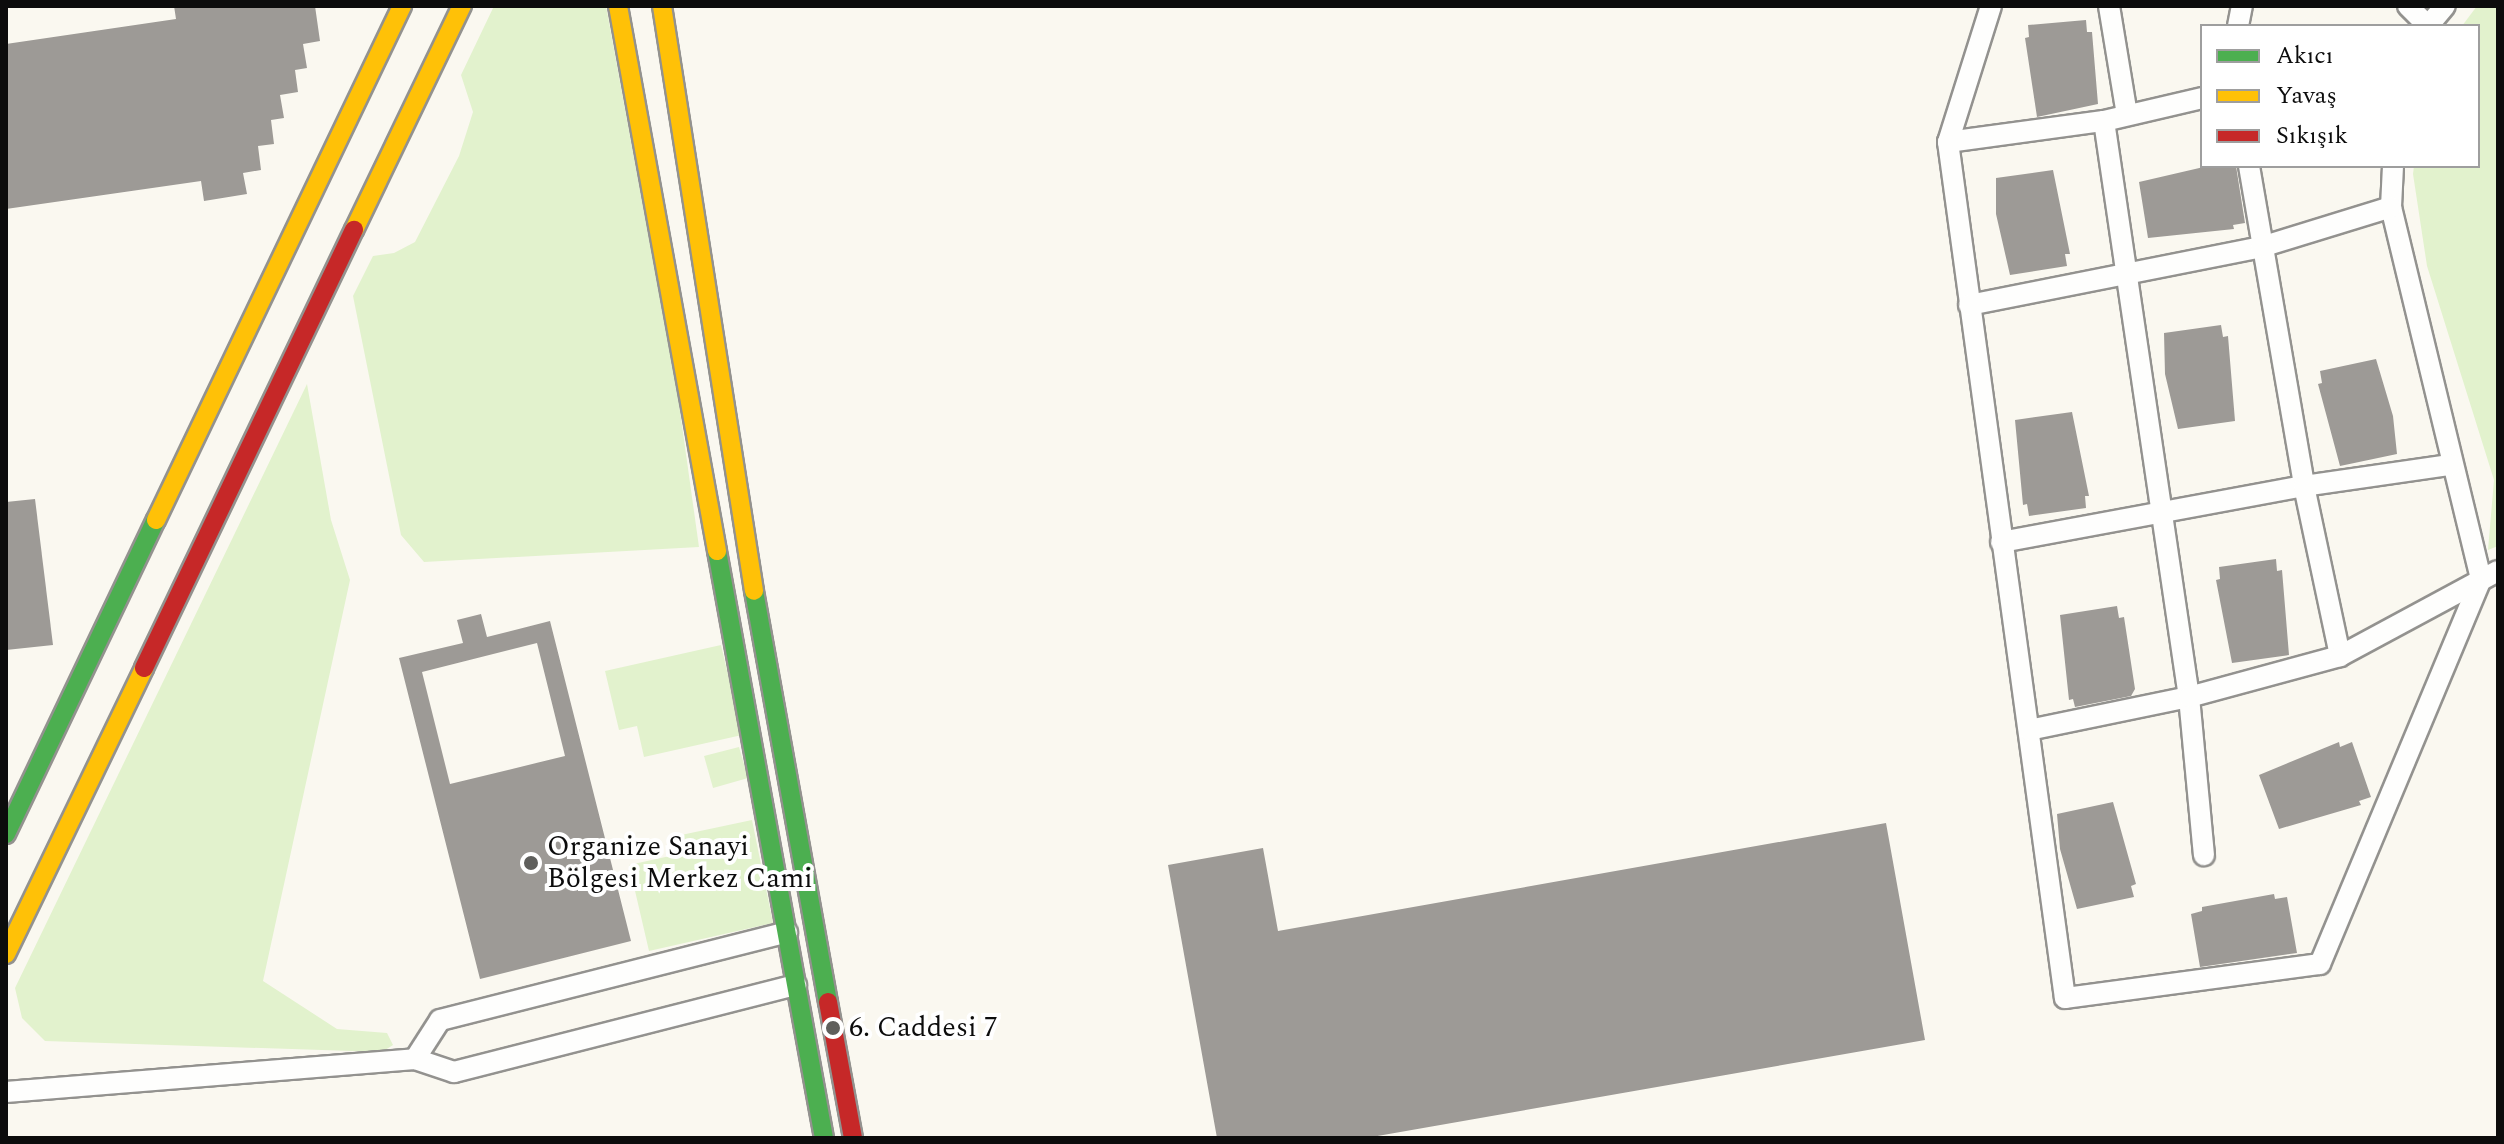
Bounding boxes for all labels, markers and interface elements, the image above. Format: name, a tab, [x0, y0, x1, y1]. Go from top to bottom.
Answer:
legend	[2200, 24, 2480, 168]
text: Akıcı	[2276, 38, 2333, 74]
text: Yavaş	[2276, 78, 2337, 114]
text: Sıkışık	[2276, 118, 2348, 154]
place label: Organize Sanayi Bölgesi Merkez Cami	[547, 830, 813, 896]
marker: Organize Sanayi Bölgesi Merkez Cami	[522, 854, 540, 872]
place label: 6. Caddesi 7	[849, 1011, 998, 1045]
marker: 6. Caddesi 7	[824, 1019, 842, 1037]

